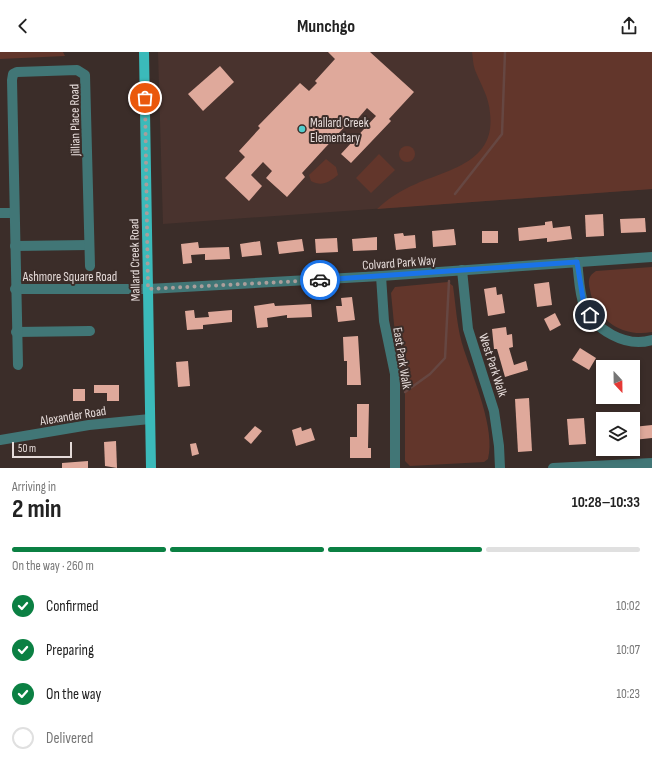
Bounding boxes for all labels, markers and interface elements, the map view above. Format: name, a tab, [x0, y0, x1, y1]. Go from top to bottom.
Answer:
icon: back	[12, 15, 34, 37]
icon: share	[618, 15, 640, 37]
text: Munchgo	[297, 16, 355, 37]
pin	[128, 81, 162, 115]
street label: Jillian Place Road	[66, 84, 84, 157]
icon: bag	[134, 87, 156, 109]
place label: Mallard Creek Elementary	[310, 115, 369, 146]
marker: Mallard Creek Elementary	[297, 124, 307, 134]
street label: Mallard Creek Road	[126, 219, 144, 301]
street label: Colvard Park Way	[362, 252, 437, 274]
courier	[300, 260, 340, 300]
street label: Ashmore Square Road	[22, 269, 117, 285]
icon: car	[309, 269, 331, 291]
pin	[573, 298, 607, 332]
icon: home	[579, 304, 601, 326]
street label: East Park Walk	[389, 326, 415, 390]
street label: West Park Walk	[475, 332, 511, 399]
north arrow	[596, 360, 640, 404]
map controls	[596, 360, 640, 456]
street label: Alexander Road	[38, 403, 107, 429]
button: layers	[596, 412, 640, 456]
scale bar	[12, 440, 72, 459]
text: 50 m	[18, 442, 36, 455]
text: Arriving in	[12, 479, 56, 495]
text: 10:28–10:33	[572, 493, 640, 512]
text: 2 min	[12, 494, 62, 525]
text: On the way · 260 m	[12, 558, 94, 574]
icon: check	[12, 595, 34, 617]
text: Confirmed	[46, 597, 99, 616]
text: 10:02	[616, 598, 640, 614]
icon: check	[12, 639, 34, 661]
text: Preparing	[46, 641, 94, 660]
text: 10:07	[616, 642, 640, 658]
icon: check	[12, 683, 34, 705]
text: On the way	[46, 685, 101, 704]
text: 10:23	[617, 686, 640, 702]
text: Delivered	[46, 729, 93, 748]

